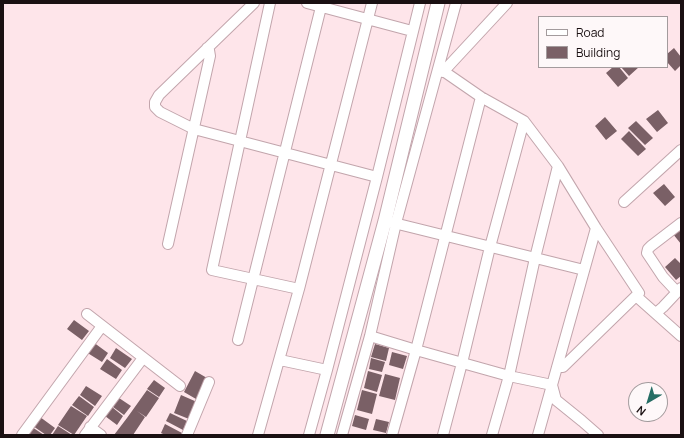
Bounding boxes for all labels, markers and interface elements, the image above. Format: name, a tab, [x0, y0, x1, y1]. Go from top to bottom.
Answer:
legend	[538, 16, 668, 68]
text: Road	[576, 24, 604, 41]
text: Building	[576, 44, 620, 61]
north arrow	[628, 382, 668, 422]
text: N	[633, 403, 649, 419]

